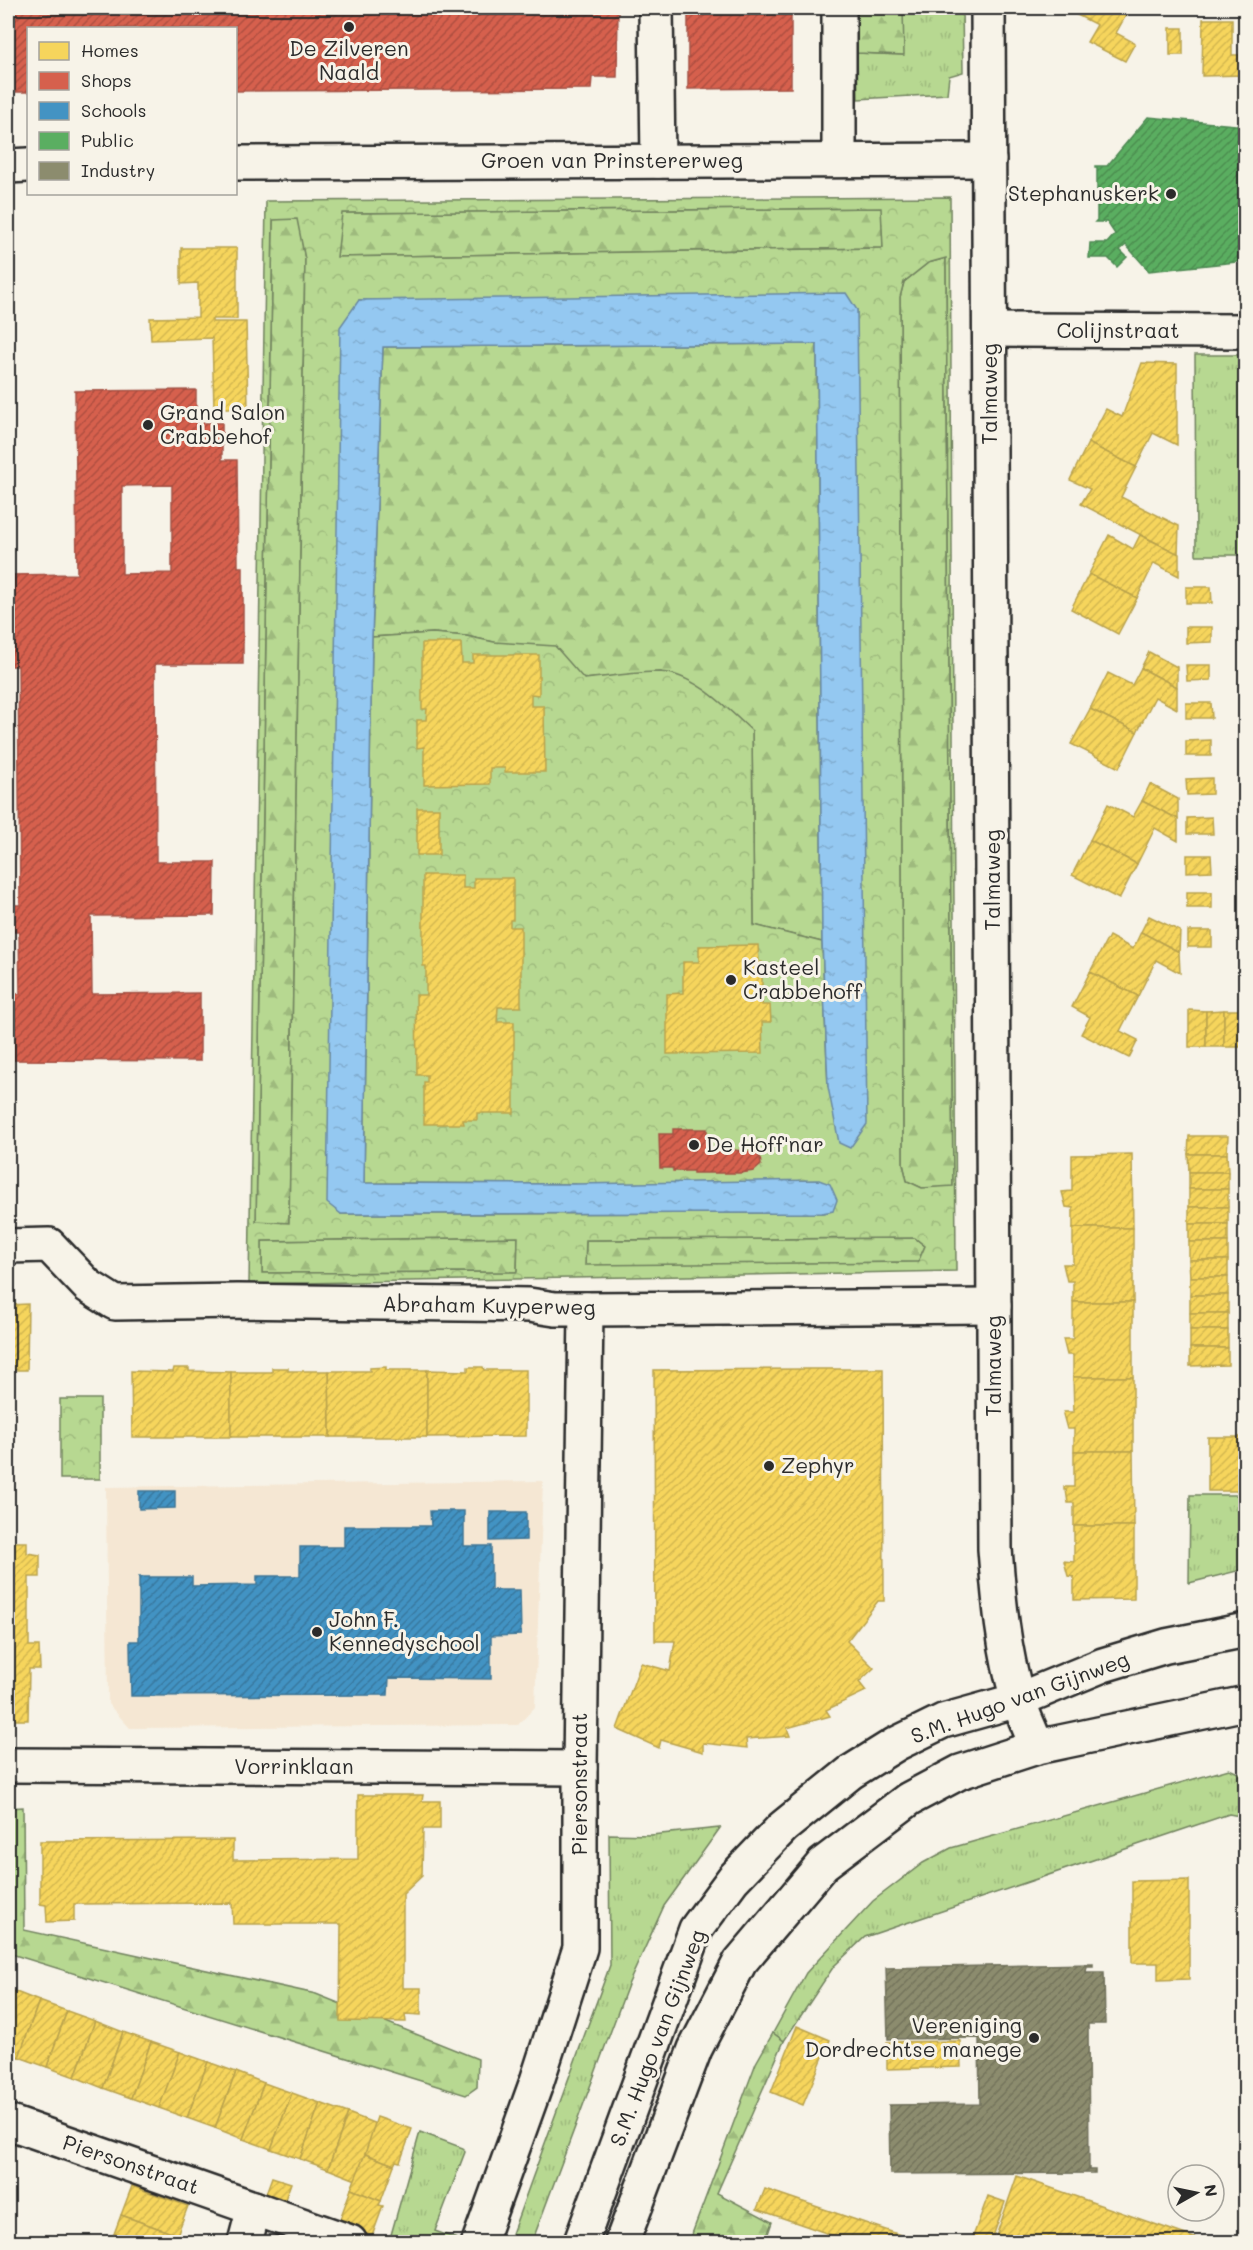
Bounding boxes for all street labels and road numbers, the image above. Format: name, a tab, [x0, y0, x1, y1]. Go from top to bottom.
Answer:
street label: Groen van Prinstererweg	[481, 146, 743, 173]
street label: Colijnstraat	[1056, 316, 1180, 343]
street label: Talmaweg	[975, 343, 1002, 445]
street label: Talmaweg	[978, 829, 1005, 931]
street label: Abraham Kuyperweg	[382, 1289, 596, 1320]
street label: Talmaweg	[979, 1315, 1006, 1417]
street label: S.M. Hugo van Gijnweg	[907, 1645, 1132, 1749]
street label: Piersonstraat	[565, 1713, 592, 1855]
street label: Vorrinklaan	[234, 1752, 354, 1779]
street label: S.M. Hugo van Gijnweg	[603, 1925, 710, 2150]
street label: Piersonstraat	[60, 2128, 203, 2200]

